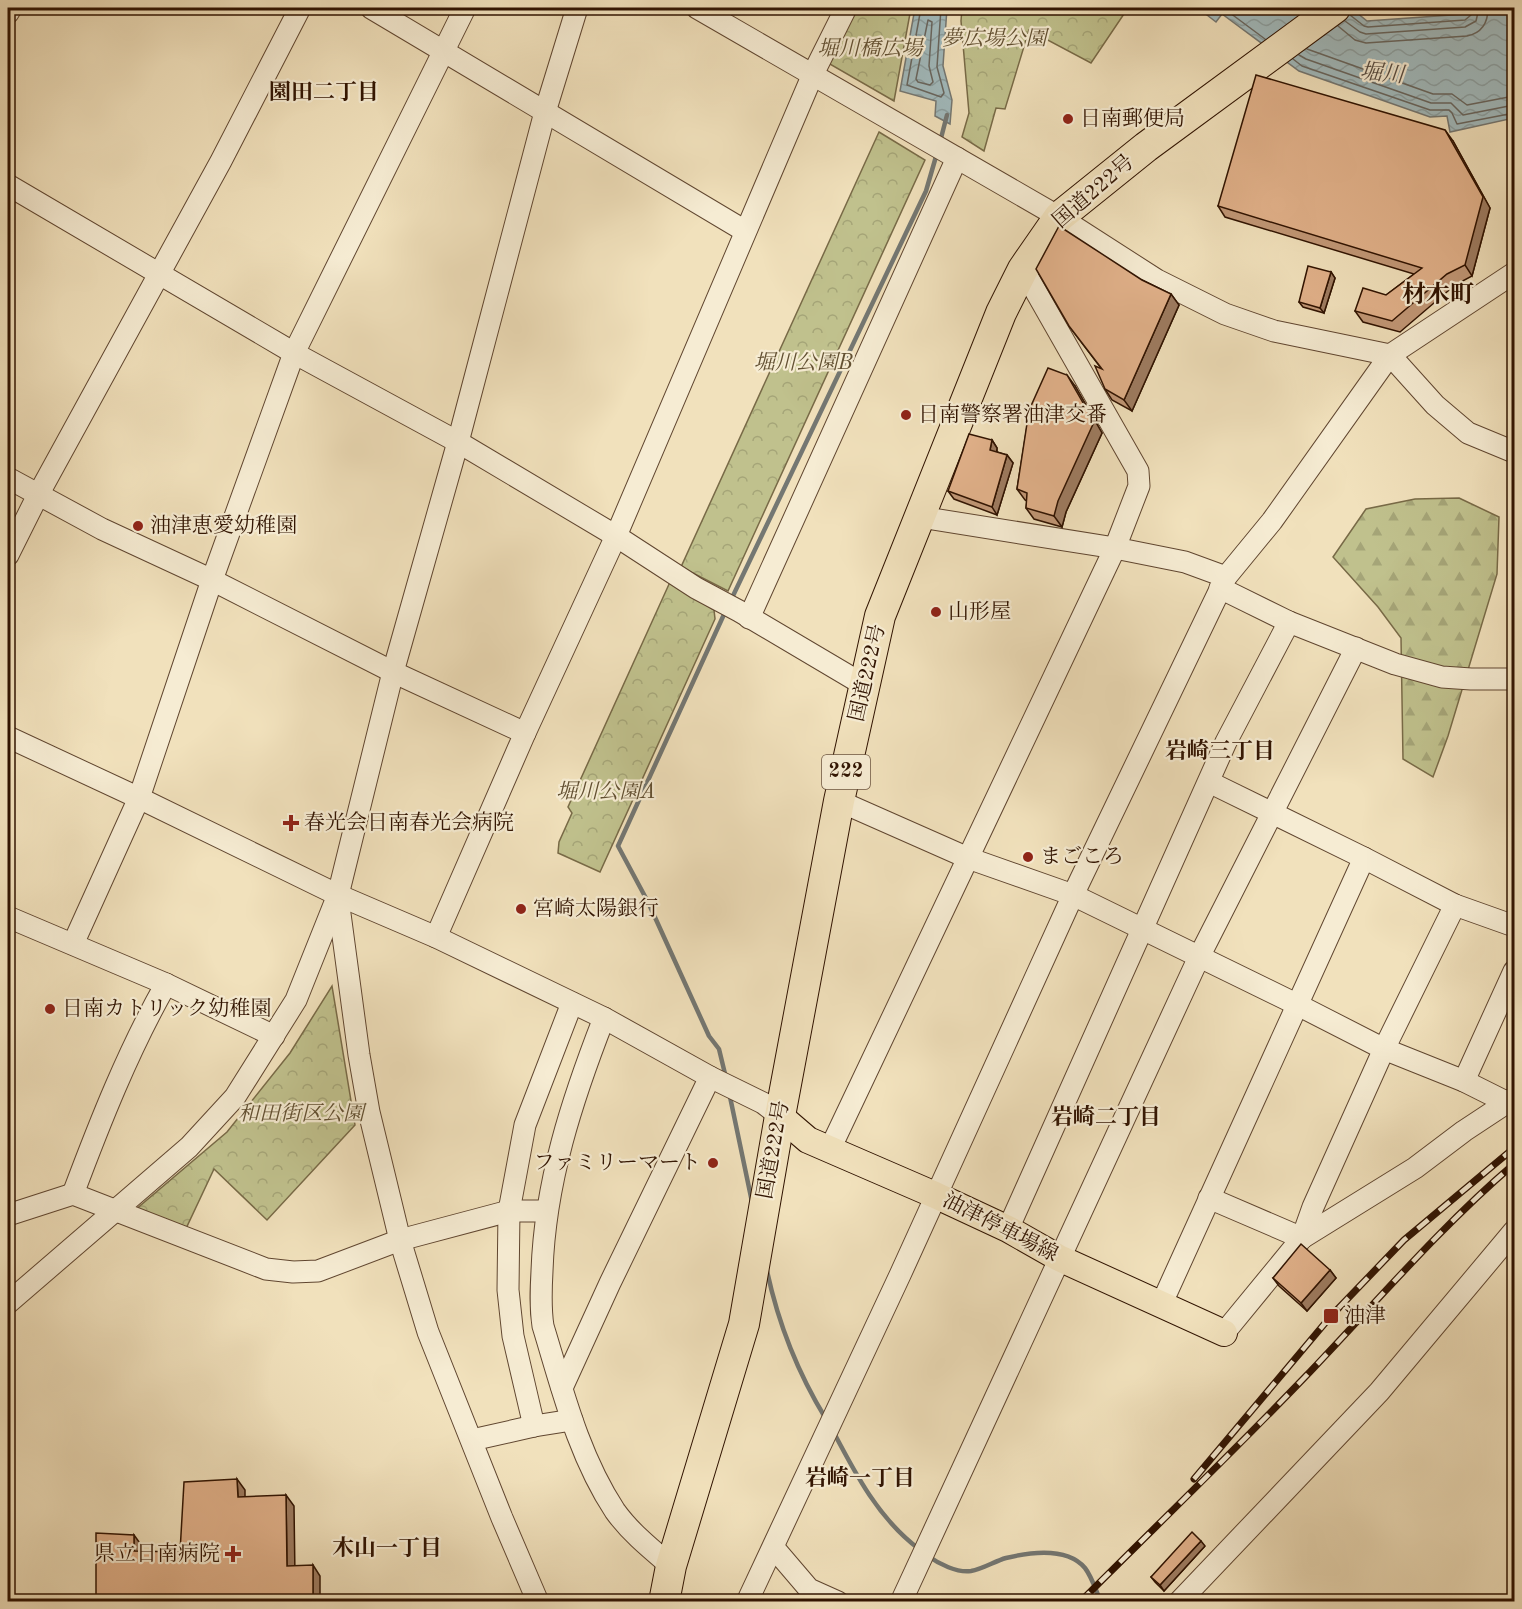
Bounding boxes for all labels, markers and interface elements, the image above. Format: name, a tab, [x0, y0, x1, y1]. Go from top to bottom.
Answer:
park label: 夢広場公園	[942, 27, 1049, 50]
park label: 堀川橋広場	[818, 37, 924, 60]
water label: 堀川	[1359, 59, 1407, 87]
district label: 園田二丁目	[269, 80, 379, 104]
place label: 日南郵便局	[1080, 107, 1185, 130]
marker: 日南郵便局	[1061, 112, 1075, 126]
street label: 国道222号	[1048, 150, 1138, 233]
district label: 材木町	[1402, 281, 1474, 308]
park label: 堀川公園B	[754, 351, 853, 374]
place label: 日南警察署油津交番	[918, 403, 1107, 426]
marker: 日南警察署油津交番	[899, 408, 913, 422]
place label: 油津恵愛幼稚園	[150, 514, 297, 537]
marker: 油津恵愛幼稚園	[131, 519, 145, 533]
place label: 山形屋	[948, 600, 1011, 623]
marker: 山形屋	[929, 605, 943, 619]
street label: 国道222号	[845, 622, 889, 724]
district label: 岩崎三丁目	[1165, 738, 1275, 763]
road number: 222	[822, 755, 870, 789]
park label: 堀川公園A	[556, 780, 656, 803]
place label: 春光会日南春光会病院	[304, 811, 514, 834]
marker: 春光会日南春光会病院	[282, 814, 300, 832]
place label: まごころ	[1040, 845, 1124, 868]
marker: まごころ	[1021, 850, 1035, 864]
place label: 宮崎太陽銀行	[533, 897, 659, 920]
marker: 宮崎太陽銀行	[514, 902, 528, 916]
place label: 日南カトリック幼稚園	[62, 997, 271, 1020]
marker: 日南カトリック幼稚園	[43, 1002, 57, 1016]
street label: 国道222号	[753, 1099, 793, 1201]
park label: 和田街区公園	[238, 1102, 367, 1125]
district label: 岩崎二丁目	[1051, 1104, 1161, 1129]
place label: ファミリーマート	[533, 1153, 701, 1174]
marker: ファミリーマート	[706, 1156, 720, 1170]
street label: 油津停車場線	[939, 1188, 1062, 1266]
place label: 油津	[1344, 1304, 1386, 1327]
marker: 油津	[1322, 1307, 1340, 1325]
district label: 岩崎一丁目	[805, 1465, 915, 1490]
district label: 木山一丁目	[332, 1536, 442, 1560]
place label: 県立日南病院	[94, 1542, 220, 1565]
marker: 県立日南病院	[224, 1545, 242, 1563]

